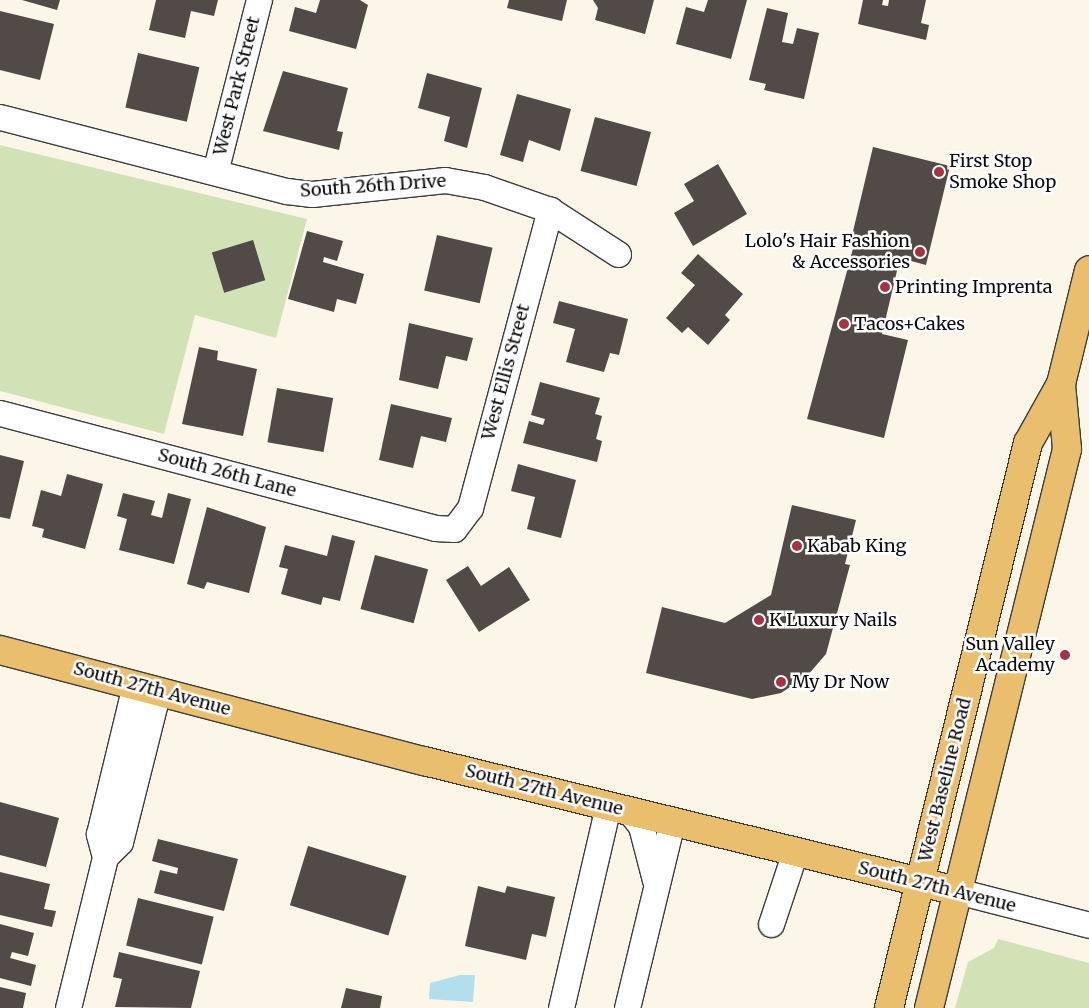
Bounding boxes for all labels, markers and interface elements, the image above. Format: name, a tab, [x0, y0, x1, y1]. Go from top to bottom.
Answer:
street label: West Park Street	[209, 14, 265, 158]
place label: First Stop Smoke Shop	[949, 151, 1056, 193]
marker: First Stop Smoke Shop	[933, 166, 945, 178]
street label: South 26th Drive	[299, 170, 447, 202]
place label: Lolo's Hair Fashion & Accessories	[745, 231, 910, 274]
marker: Lolo's Hair Fashion & Accessories	[914, 246, 926, 258]
place label: Printing Imprenta	[895, 276, 1052, 298]
marker: Printing Imprenta	[879, 281, 891, 293]
street label: West Ellis Street	[477, 302, 535, 442]
place label: Tacos+Cakes	[854, 313, 965, 335]
marker: Tacos+Cakes	[838, 318, 850, 330]
street label: South 26th Lane	[155, 444, 299, 502]
place label: Kabab King	[807, 535, 906, 557]
marker: Kabab King	[791, 540, 803, 552]
place label: K Luxury Nails	[769, 609, 897, 631]
marker: K Luxury Nails	[753, 614, 765, 626]
place label: Sun Valley Academy	[965, 634, 1055, 676]
marker: Sun Valley Academy	[1059, 649, 1071, 661]
street label: South 27th Avenue	[71, 658, 233, 720]
place label: My Dr Now	[792, 671, 889, 693]
marker: My Dr Now	[774, 675, 788, 689]
street label: West Baseline Road	[914, 696, 976, 864]
street label: South 27th Avenue	[463, 760, 625, 820]
street label: South 27th Avenue	[856, 857, 1018, 917]

